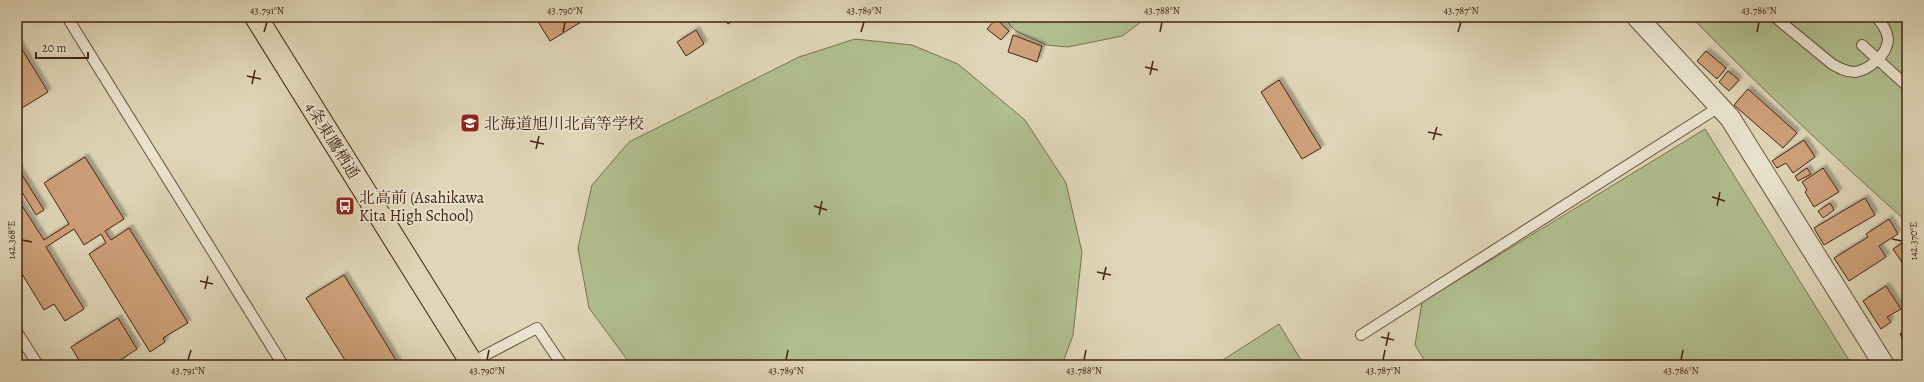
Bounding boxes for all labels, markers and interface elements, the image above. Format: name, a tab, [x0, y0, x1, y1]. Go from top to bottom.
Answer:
text: 43.791°N	[250, 4, 284, 17]
text: 43.790°N	[547, 4, 583, 17]
text: 43.789°N	[846, 4, 882, 17]
text: 43.788°N	[1144, 4, 1180, 17]
text: 43.787°N	[1443, 4, 1479, 17]
text: 43.786°N	[1741, 4, 1777, 17]
scale bar	[36, 34, 88, 60]
text: 20 m	[42, 40, 66, 56]
street label: 4条東鷹栖通	[300, 98, 365, 183]
school or university icon: 北海道旭川北高等学校	[459, 112, 481, 134]
place label: 北海道旭川北高等学校	[484, 113, 644, 135]
place label: 北高前 (Asahikawa Kita High School)	[359, 187, 485, 227]
bus stop icon: 北高前 (Asahikawa Kita High School)	[334, 195, 356, 217]
text: 142.368°E	[5, 221, 18, 259]
text: 142.370°E	[1907, 222, 1920, 260]
text: 43.791°N	[171, 364, 205, 377]
text: 43.790°N	[469, 364, 505, 377]
text: 43.789°N	[768, 364, 804, 377]
text: 43.788°N	[1066, 364, 1102, 377]
text: 43.787°N	[1365, 364, 1401, 377]
text: 43.786°N	[1663, 364, 1699, 377]

